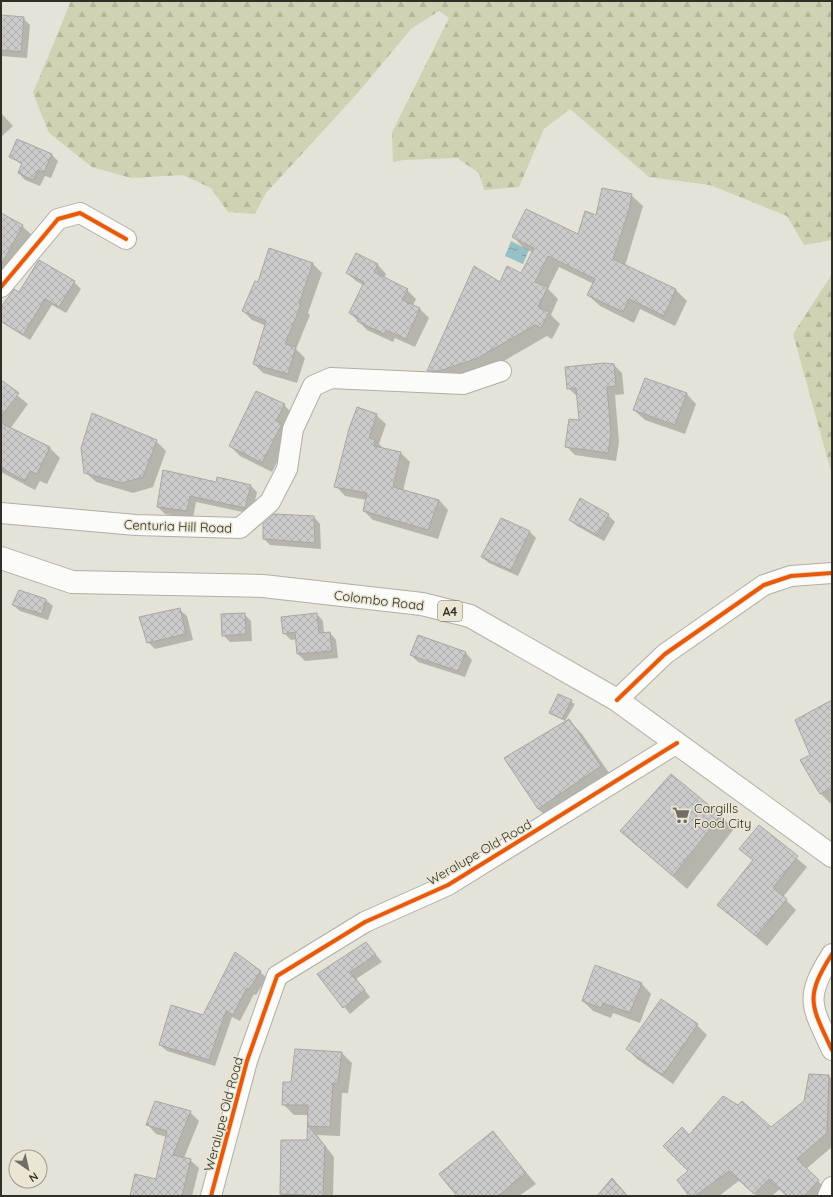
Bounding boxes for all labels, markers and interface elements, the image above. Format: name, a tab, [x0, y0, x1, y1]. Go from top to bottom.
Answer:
street label: Centuria Hill Road	[124, 516, 232, 536]
street label: Colombo Road	[333, 587, 425, 613]
road number: A4	[438, 601, 462, 621]
place label: Cargills Food City	[694, 800, 751, 831]
supermarket icon: Cargills Food City	[671, 805, 691, 825]
street label: Weralupe Old Road	[424, 816, 534, 888]
street label: Weralupe Old Road	[200, 1055, 246, 1173]
north arrow	[8, 1149, 48, 1189]
text: N	[26, 1169, 41, 1185]

